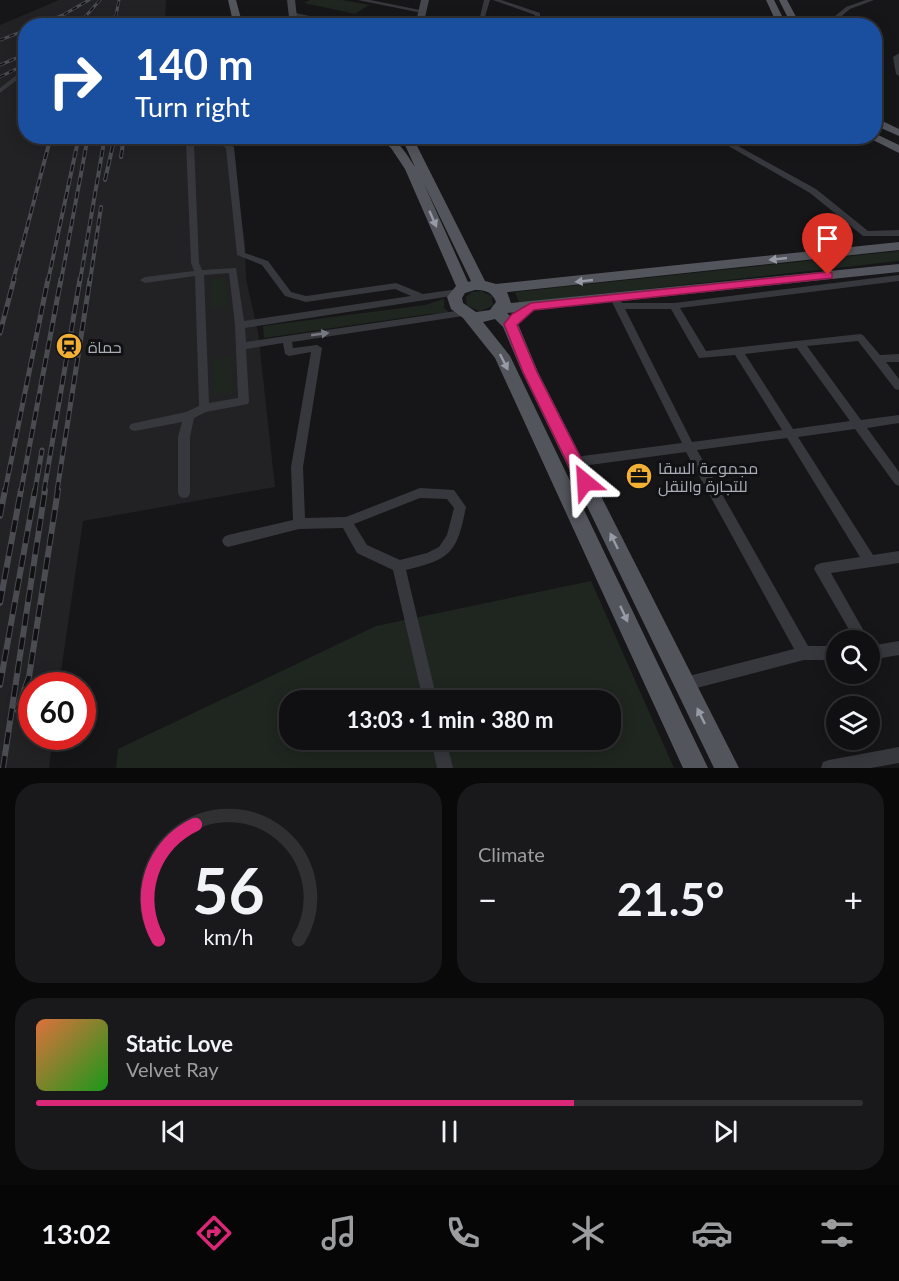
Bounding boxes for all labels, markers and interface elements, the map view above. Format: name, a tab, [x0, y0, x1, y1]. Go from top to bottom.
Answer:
text: 140 m	[135, 39, 253, 89]
icon: right	[36, 42, 114, 120]
text: Turn right	[135, 90, 250, 123]
one-way arrow	[429, 211, 438, 228]
pin	[802, 213, 853, 275]
icon: arrive	[811, 222, 844, 255]
one-way arrow	[769, 254, 788, 264]
one-way arrow	[575, 276, 594, 286]
one-way arrow	[311, 330, 330, 339]
station icon: حماة	[54, 331, 84, 361]
place label: حماة	[88, 337, 122, 356]
one-way arrow	[499, 353, 509, 371]
position arrow	[553, 450, 617, 514]
place label: مجموعة السقا للتجارة والنقل	[658, 458, 758, 497]
office icon: مجموعة السقا للتجارة والنقل	[624, 461, 654, 491]
one-way arrow	[609, 532, 619, 549]
one-way arrow	[619, 606, 628, 623]
map controls	[826, 630, 880, 750]
button: search	[826, 630, 880, 684]
speed limit sign: 60	[18, 672, 96, 750]
button: layers	[826, 696, 880, 750]
text: 13:03 · 1 min · 380 m	[347, 706, 553, 733]
one-way arrow	[696, 707, 706, 724]
text: Climate	[478, 842, 545, 866]
text: 56	[192, 852, 265, 927]
text: 21.5°	[617, 872, 724, 926]
text: −	[478, 879, 497, 919]
text: +	[844, 879, 863, 919]
text: km/h	[203, 924, 254, 950]
text: Static Love	[126, 1030, 233, 1057]
text: Velvet Ray	[126, 1057, 219, 1081]
icon: previous	[157, 1115, 190, 1148]
icon: pause	[433, 1115, 466, 1148]
icon: next	[709, 1115, 742, 1148]
icon: directions	[193, 1212, 235, 1254]
icon: music	[318, 1212, 360, 1254]
icon: phone	[442, 1212, 484, 1254]
icon: climate	[567, 1212, 609, 1254]
icon: car	[691, 1212, 733, 1254]
icon: filters	[816, 1212, 858, 1254]
text: 13:02	[41, 1217, 111, 1250]

